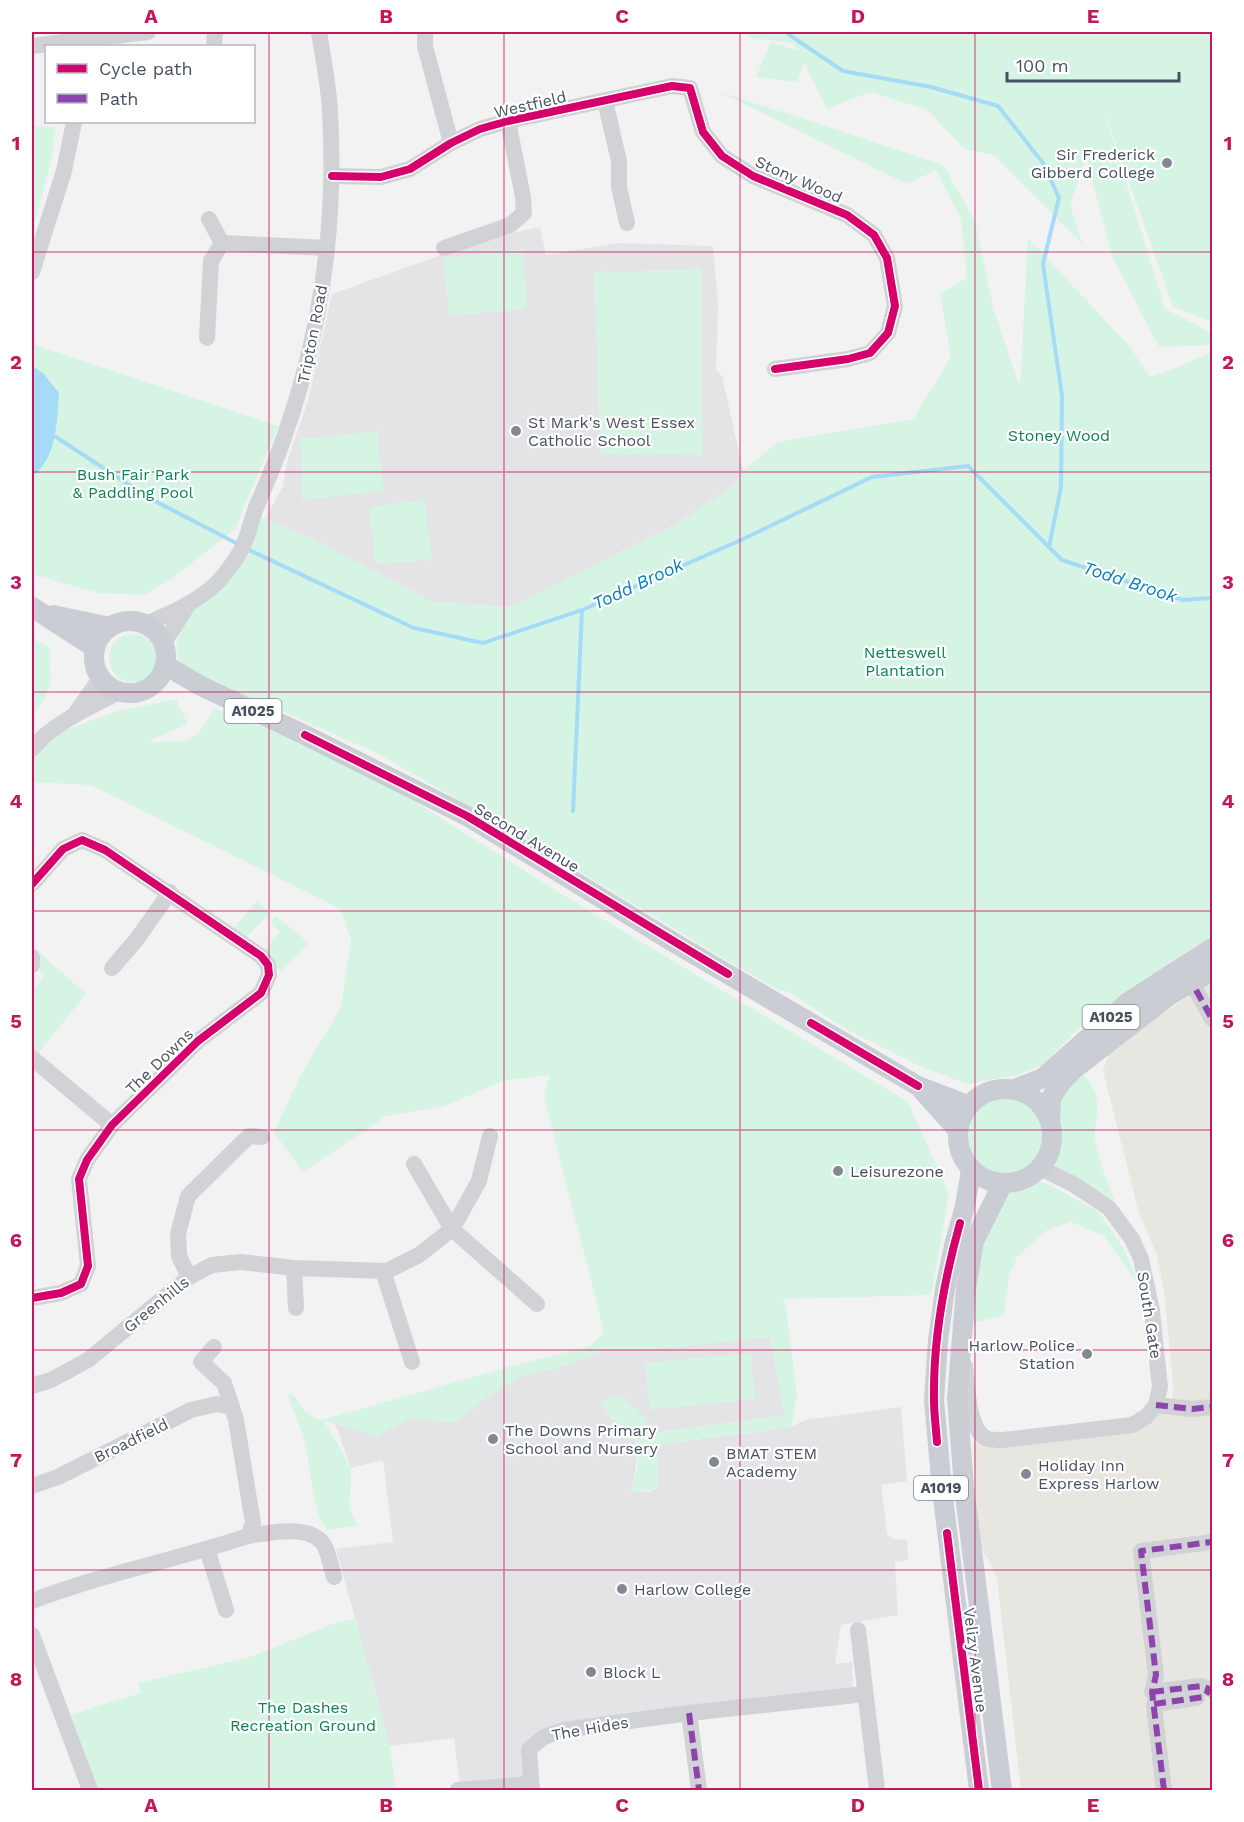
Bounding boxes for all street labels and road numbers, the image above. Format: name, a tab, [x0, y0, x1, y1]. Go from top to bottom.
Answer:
street label: Westfield	[492, 87, 568, 122]
street label: Stony Wood	[752, 152, 845, 207]
street label: Tripton Road	[294, 283, 331, 385]
road number: A1025	[224, 699, 282, 723]
street label: Second Avenue	[471, 799, 583, 876]
road number: A1025	[1082, 1005, 1140, 1029]
street label: The Downs	[122, 1024, 197, 1098]
street label: South Gate	[1133, 1270, 1166, 1360]
street label: Greenhills	[120, 1272, 193, 1337]
street label: Broadfield	[91, 1414, 171, 1467]
road number: A1019	[914, 1476, 968, 1500]
street label: Velizy Avenue	[960, 1606, 991, 1714]
street label: The Hides	[550, 1712, 630, 1745]

